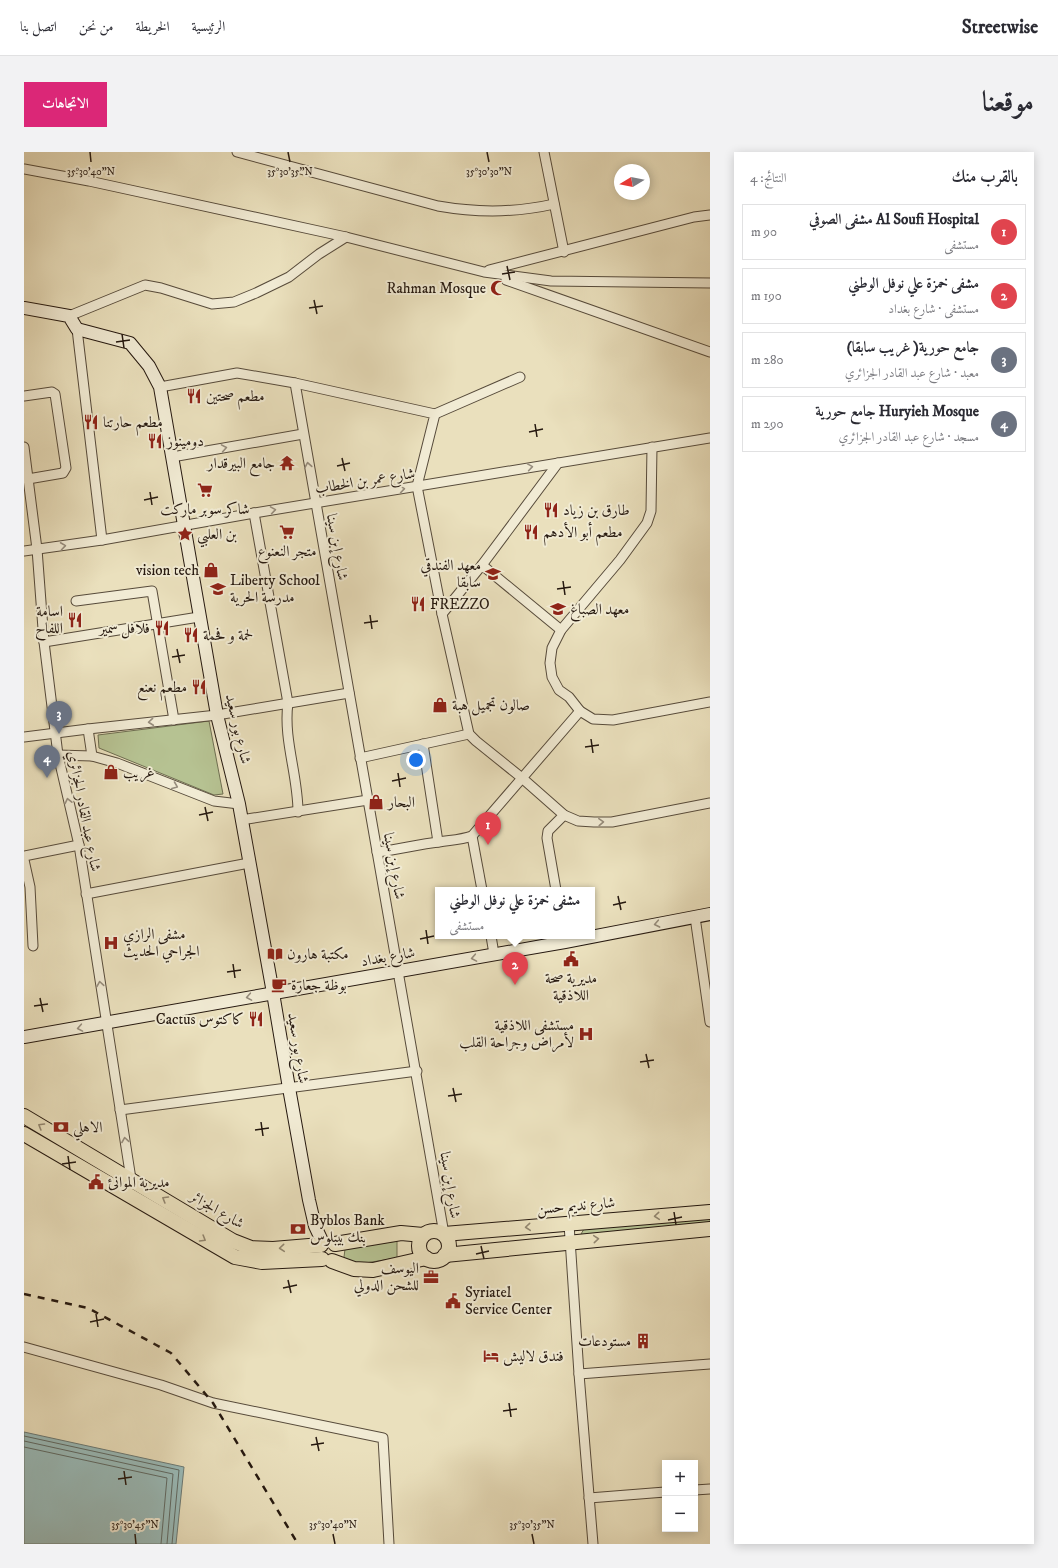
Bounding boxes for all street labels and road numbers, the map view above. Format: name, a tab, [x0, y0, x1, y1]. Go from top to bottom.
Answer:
street label: شارع عمر بن الخطاب	[314, 464, 417, 501]
street label: شارع إبن سينا	[319, 512, 352, 582]
street label: شارع بور سعيد	[218, 692, 255, 767]
street label: شارع عبد القادر الجزائري	[60, 749, 105, 874]
street label: شارع إبن سينا	[376, 831, 409, 901]
street label: شارع بغداد	[359, 943, 417, 974]
street label: شارع بور سعيد	[280, 1011, 313, 1085]
street label: شارع إبن سينا	[432, 1150, 465, 1220]
street label: شارع الجزائر	[183, 1186, 247, 1236]
street label: شارع نديم حسن	[536, 1193, 616, 1222]

